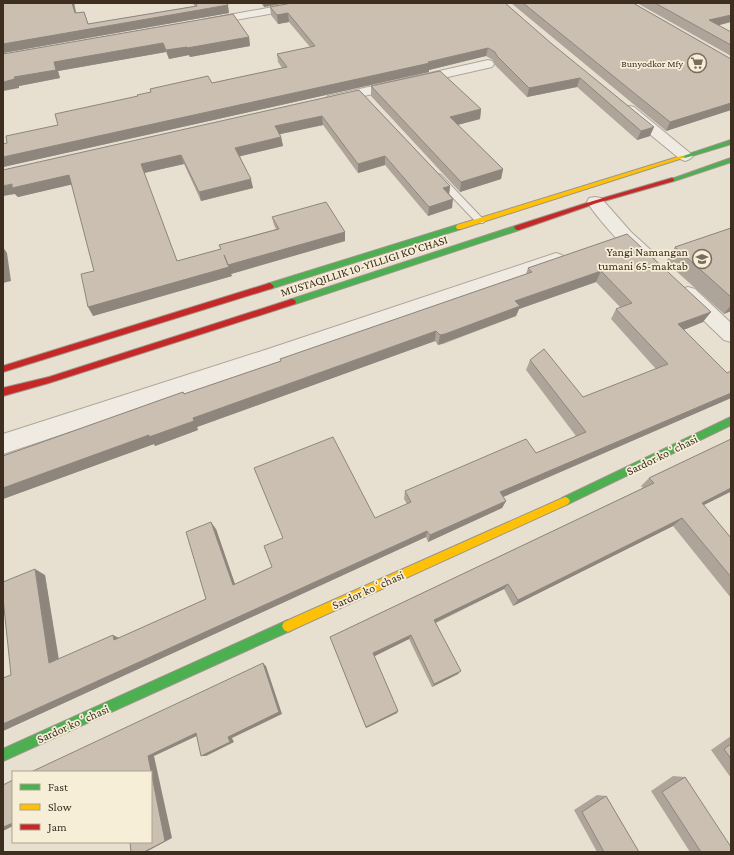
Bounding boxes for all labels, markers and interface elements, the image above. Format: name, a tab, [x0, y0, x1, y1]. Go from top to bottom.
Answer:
supermarket icon: Bunyodkor Mfy	[686, 52, 708, 74]
place label: Bunyodkor Mfy	[621, 58, 683, 69]
street label: MUSTAQILLIK 10-YILLIGI KO'CHASI	[279, 232, 450, 300]
place label: Yangi Namangan tumani 65-maktab	[598, 245, 689, 273]
school or university icon: Yangi Namangan tumani 65-maktab	[691, 248, 713, 270]
street label: Sardor koʻchasi	[624, 432, 700, 478]
street label: Sardor koʻchasi	[330, 568, 406, 612]
street label: Sardor koʻchasi	[35, 702, 111, 746]
legend	[12, 771, 152, 843]
text: Fast	[48, 780, 69, 794]
text: Slow	[48, 800, 72, 814]
text: Jam	[47, 820, 67, 834]

